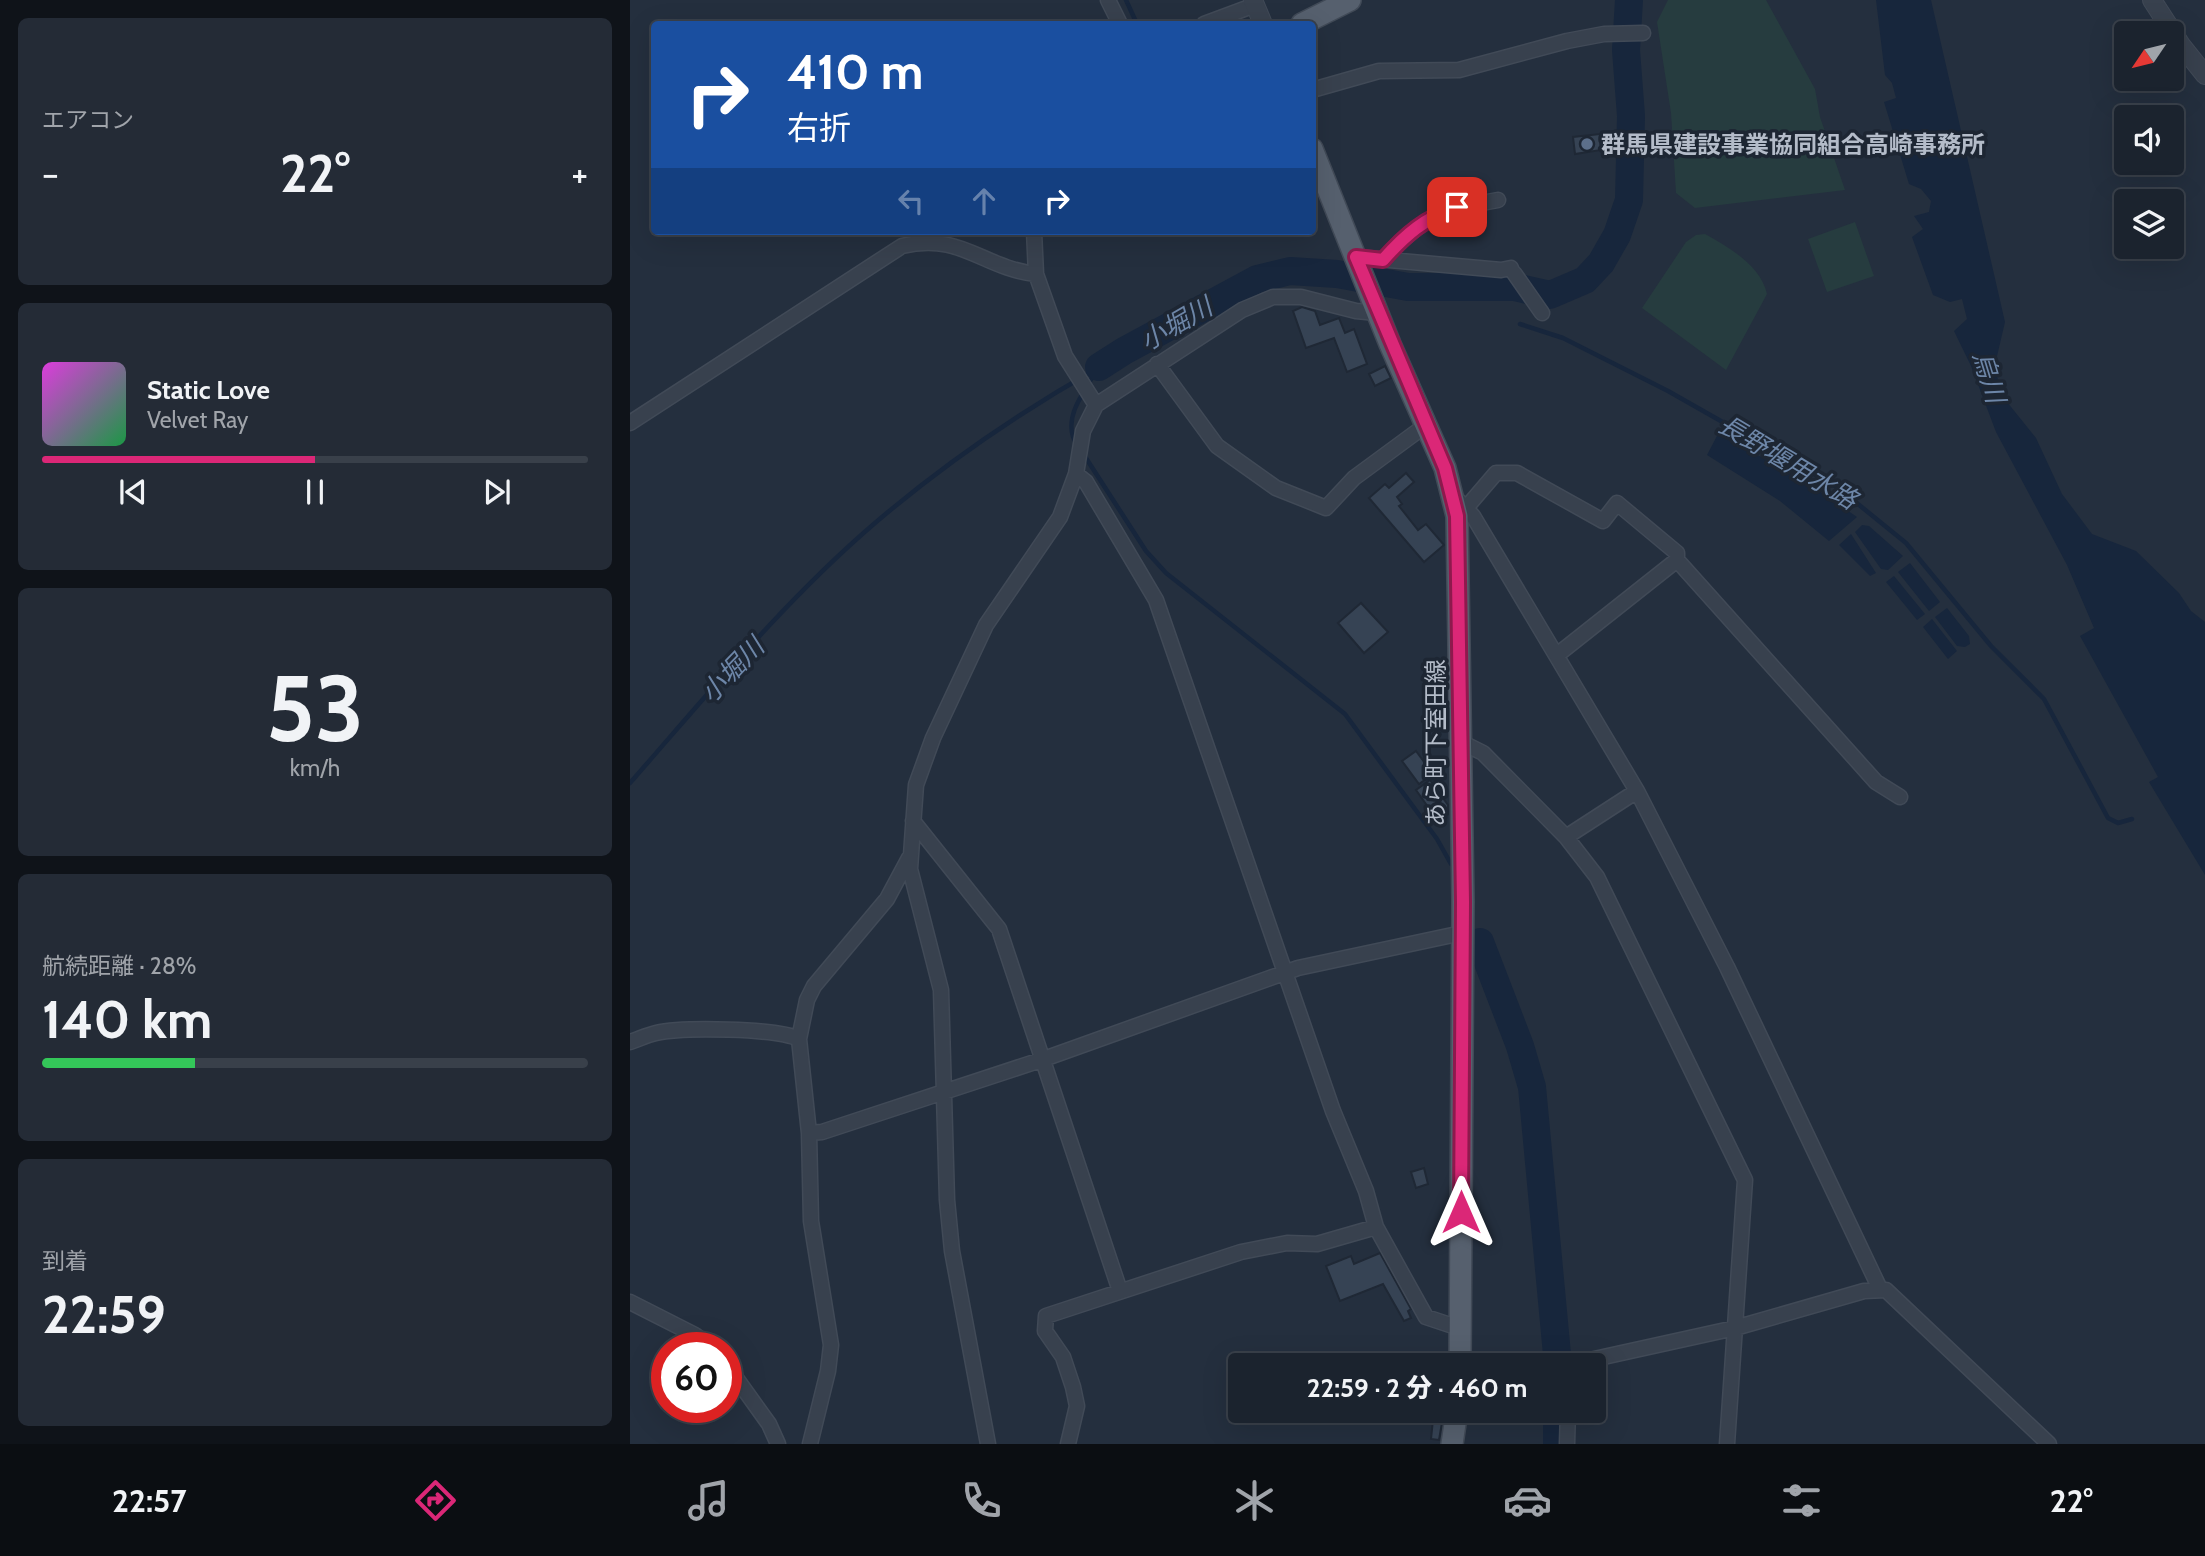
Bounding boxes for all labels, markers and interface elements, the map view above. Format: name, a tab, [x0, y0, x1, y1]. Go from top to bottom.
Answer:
north arrow	[2114, 21, 2184, 91]
map controls	[2114, 21, 2184, 259]
text: 410 m	[787, 42, 923, 101]
icon: right	[672, 49, 763, 140]
button: sound	[2114, 105, 2184, 175]
text: エアコン	[42, 106, 134, 134]
text: 右折	[787, 108, 851, 147]
place label: 群馬県建設事業協同組合高崎事務所	[1601, 130, 1985, 159]
marker: 群馬県建設事業協同組合高崎事務所	[1579, 136, 1595, 152]
text: 22°	[280, 142, 350, 205]
text: −	[42, 150, 59, 197]
text: +	[571, 150, 588, 197]
pin	[1427, 177, 1487, 237]
icon: left	[892, 182, 930, 220]
icon: ahead	[965, 182, 1003, 220]
icon: right	[1038, 182, 1076, 220]
icon: arrive	[1438, 188, 1476, 226]
button: layers	[2114, 189, 2184, 259]
water label: 小堀川	[1134, 289, 1220, 357]
water label: 烏川	[1966, 347, 2013, 409]
text: Static Love	[147, 374, 270, 406]
text: Velvet Ray	[147, 406, 248, 434]
water label: 長野堰用水路	[1713, 408, 1865, 517]
icon: previous	[114, 473, 152, 511]
icon: pause	[296, 473, 334, 511]
icon: next	[478, 473, 516, 511]
water label: 小堀川	[693, 629, 773, 709]
text: 53	[266, 653, 364, 764]
street label: あら町下室田線	[1421, 659, 1450, 827]
text: km/h	[290, 754, 340, 782]
text: 航続距離 · 28%	[42, 952, 197, 980]
text: 140 km	[42, 988, 212, 1051]
position arrow	[1424, 1175, 1498, 1249]
text: 到着	[42, 1247, 88, 1275]
text: 22:59	[42, 1283, 166, 1346]
speed limit sign: 60	[651, 1332, 742, 1423]
text: 22:59 · 2 分 · 460 m	[1307, 1372, 1527, 1404]
icon: directions	[411, 1476, 460, 1525]
icon: music	[684, 1476, 733, 1525]
icon: phone	[957, 1476, 1006, 1525]
icon: climate	[1230, 1476, 1279, 1525]
icon: car	[1503, 1476, 1552, 1525]
icon: filters	[1777, 1476, 1826, 1525]
text: 22:57	[112, 1481, 187, 1520]
text: 22°	[2050, 1481, 2093, 1520]

